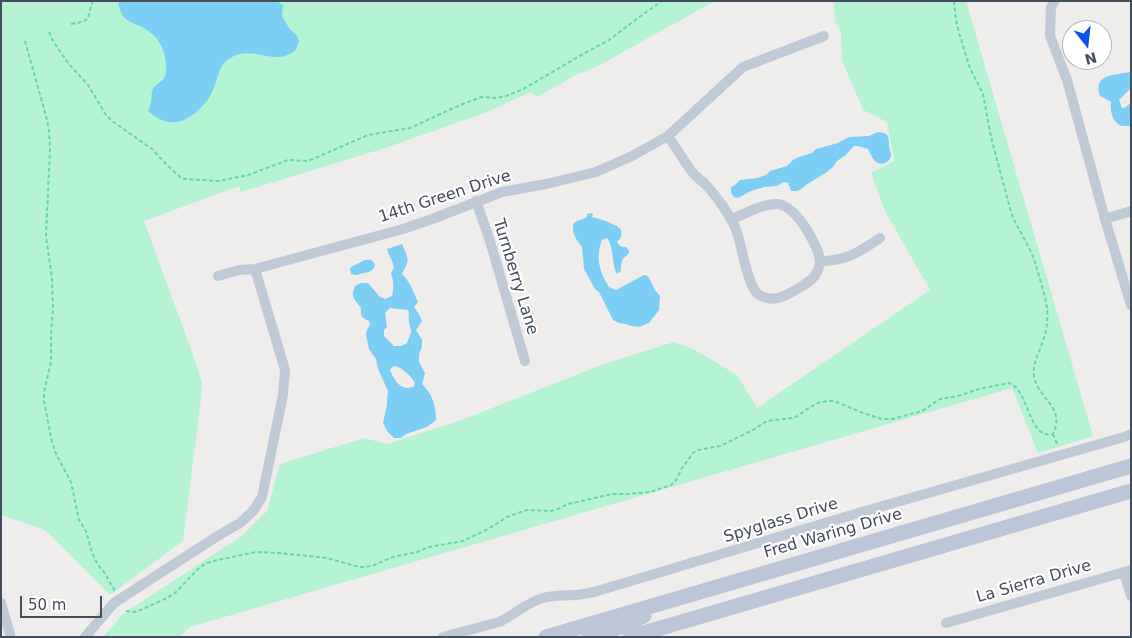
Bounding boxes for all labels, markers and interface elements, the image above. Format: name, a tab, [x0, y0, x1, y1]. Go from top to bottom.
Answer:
north arrow	[1062, 20, 1112, 70]
text: N	[1083, 49, 1099, 68]
street label: 14th Green Drive	[376, 167, 514, 227]
street label: Turnberry Lane	[488, 217, 542, 337]
street label: Spyglass Drive	[721, 494, 841, 548]
street label: Fred Waring Drive	[762, 505, 904, 563]
street label: La Sierra Drive	[974, 556, 1094, 608]
scale bar	[22, 586, 105, 618]
text: 50 m	[28, 596, 66, 614]

